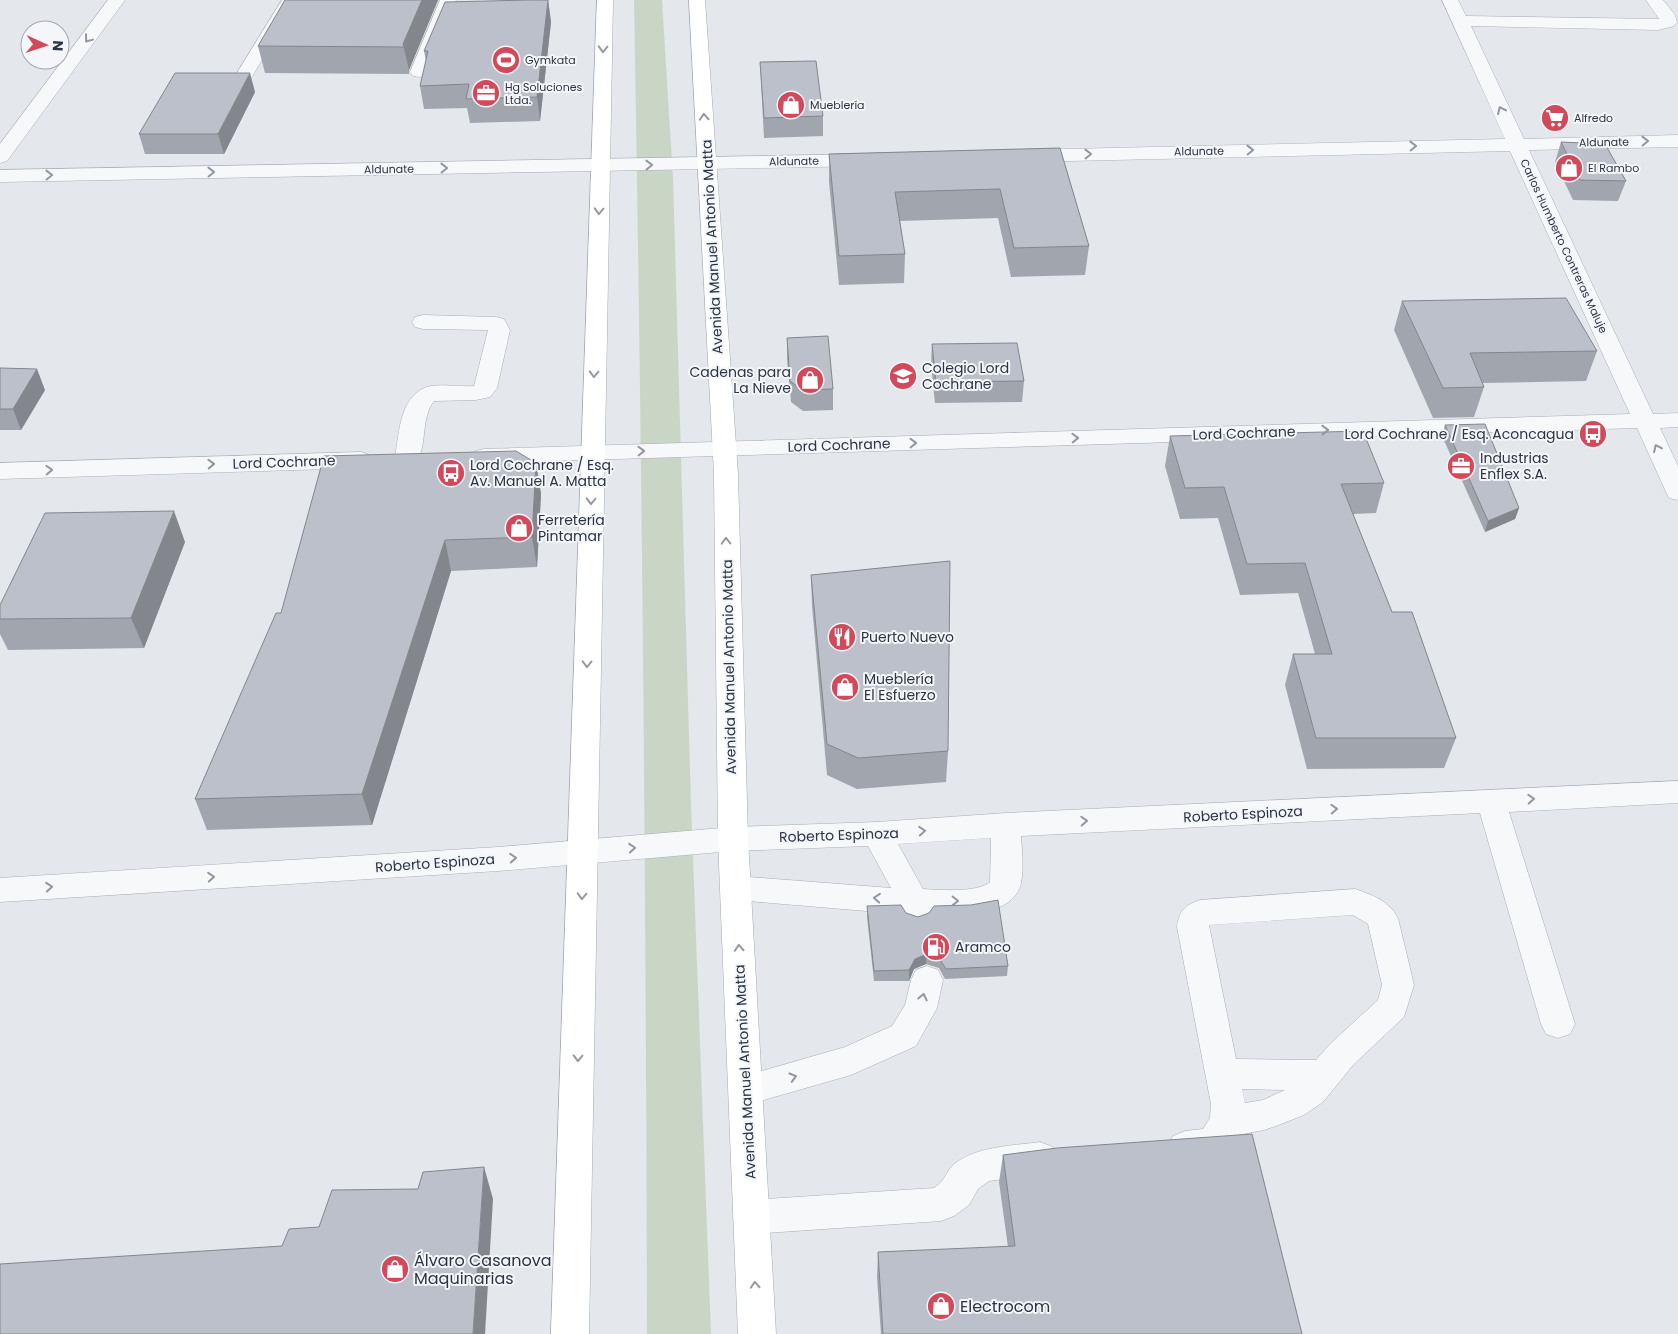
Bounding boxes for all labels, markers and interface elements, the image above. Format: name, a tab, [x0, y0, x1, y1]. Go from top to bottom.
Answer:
north arrow	[20, 20, 70, 70]
one-way arrow	[85, 33, 93, 42]
text: N	[48, 40, 68, 51]
sports icon: Gymkata	[491, 45, 521, 75]
one-way arrow	[598, 45, 609, 53]
place label: Gymkata	[525, 52, 576, 68]
office icon: Hg Soluciones Ltda.	[471, 78, 501, 108]
place label: Hg Soluciones Ltda.	[505, 79, 583, 108]
shop icon: Mueblería	[776, 90, 806, 120]
place label: Mueblería	[810, 97, 865, 113]
supermarket icon: Alfredo	[1540, 103, 1570, 133]
one-way arrow	[1497, 106, 1508, 115]
place label: Alfredo	[1574, 110, 1613, 126]
one-way arrow	[698, 112, 709, 120]
street label: Aldunate	[1579, 134, 1629, 150]
one-way arrow	[1642, 136, 1649, 146]
street label: Avenida Manuel Antonio Matta	[696, 139, 728, 355]
one-way arrow	[1409, 141, 1417, 151]
street label: Aldunate	[1174, 143, 1224, 159]
one-way arrow	[1246, 145, 1254, 155]
one-way arrow	[1084, 149, 1092, 159]
street label: Aldunate	[769, 153, 819, 169]
shop icon: El Rambo	[1554, 153, 1584, 183]
street label: Carlos Humberto Contreras Maluje	[1516, 156, 1612, 336]
one-way arrow	[645, 160, 653, 170]
place label: El Rambo	[1588, 160, 1639, 176]
street label: Aldunate	[364, 161, 414, 177]
one-way arrow	[440, 163, 448, 174]
one-way arrow	[208, 167, 215, 177]
one-way arrow	[45, 170, 53, 180]
one-way arrow	[593, 207, 604, 215]
place label: Colegio Lord Cochrane	[922, 358, 1009, 394]
school or university icon: Colegio Lord Cochrane	[888, 361, 918, 391]
place label: Cadenas para La Nieve	[690, 362, 791, 398]
shop icon: Cadenas para La Nieve	[795, 365, 825, 395]
one-way arrow	[589, 370, 599, 378]
bus stop icon: Lord Cochrane / Esq. Aconcagua	[1578, 419, 1608, 449]
street label: Lord Cochrane	[1192, 421, 1296, 445]
place label: Lord Cochrane / Esq. Aconcagua	[1345, 424, 1574, 444]
one-way arrow	[1321, 425, 1329, 436]
street label: Lord Cochrane	[787, 433, 891, 457]
one-way arrow	[1072, 433, 1079, 443]
one-way arrow	[909, 437, 917, 448]
one-way arrow	[1653, 444, 1664, 453]
one-way arrow	[637, 446, 645, 456]
place label: Industrias Enflex S.A.	[1480, 448, 1549, 484]
street label: Lord Cochrane	[232, 450, 336, 474]
office icon: Industrias Enflex S.A.	[1446, 451, 1476, 481]
place label: Lord Cochrane / Esq. Av. Manuel A. Matta	[470, 455, 614, 491]
bus stop icon: Lord Cochrane / Esq. Av. Manuel A. Matta	[436, 458, 466, 488]
one-way arrow	[207, 459, 215, 470]
one-way arrow	[45, 464, 53, 475]
one-way arrow	[585, 497, 596, 505]
place label: Ferretería Pintamar	[538, 510, 605, 546]
shop icon: Ferretería Pintamar	[504, 513, 534, 543]
one-way arrow	[721, 537, 732, 545]
street label: Avenida Manuel Antonio Matta	[717, 559, 741, 775]
restaurant icon: Puerto Nuevo	[827, 622, 857, 652]
place label: Puerto Nuevo	[861, 627, 954, 647]
one-way arrow	[582, 660, 592, 668]
place label: Mueblería El Esfuerzo	[864, 669, 936, 705]
shop icon: Mueblería El Esfuerzo	[830, 672, 860, 702]
one-way arrow	[1527, 794, 1535, 805]
street label: Roberto Espinoza	[1183, 801, 1303, 827]
one-way arrow	[1330, 804, 1338, 814]
one-way arrow	[1080, 816, 1088, 827]
street label: Roberto Espinoza	[779, 823, 899, 847]
one-way arrow	[918, 826, 926, 837]
one-way arrow	[628, 843, 636, 854]
street label: Roberto Espinoza	[375, 849, 495, 877]
one-way arrow	[509, 853, 517, 864]
one-way arrow	[207, 871, 215, 882]
one-way arrow	[45, 881, 53, 892]
one-way arrow	[577, 892, 587, 900]
one-way arrow	[873, 893, 881, 904]
one-way arrow	[952, 896, 960, 906]
fuel station icon: Aramco	[921, 932, 951, 962]
place label: Aramco	[955, 937, 1011, 957]
one-way arrow	[733, 944, 744, 952]
street label: Avenida Manuel Antonio Matta	[729, 964, 761, 1180]
one-way arrow	[917, 993, 928, 1002]
one-way arrow	[572, 1055, 583, 1063]
one-way arrow	[789, 1072, 797, 1083]
place label: Álvaro Casanova Maquinarias	[414, 1249, 552, 1290]
shop icon: Álvaro Casanova Maquinarias	[380, 1254, 410, 1284]
one-way arrow	[749, 1281, 760, 1289]
shop icon: Electrocom	[926, 1291, 956, 1321]
place label: Electrocom	[960, 1295, 1050, 1318]

